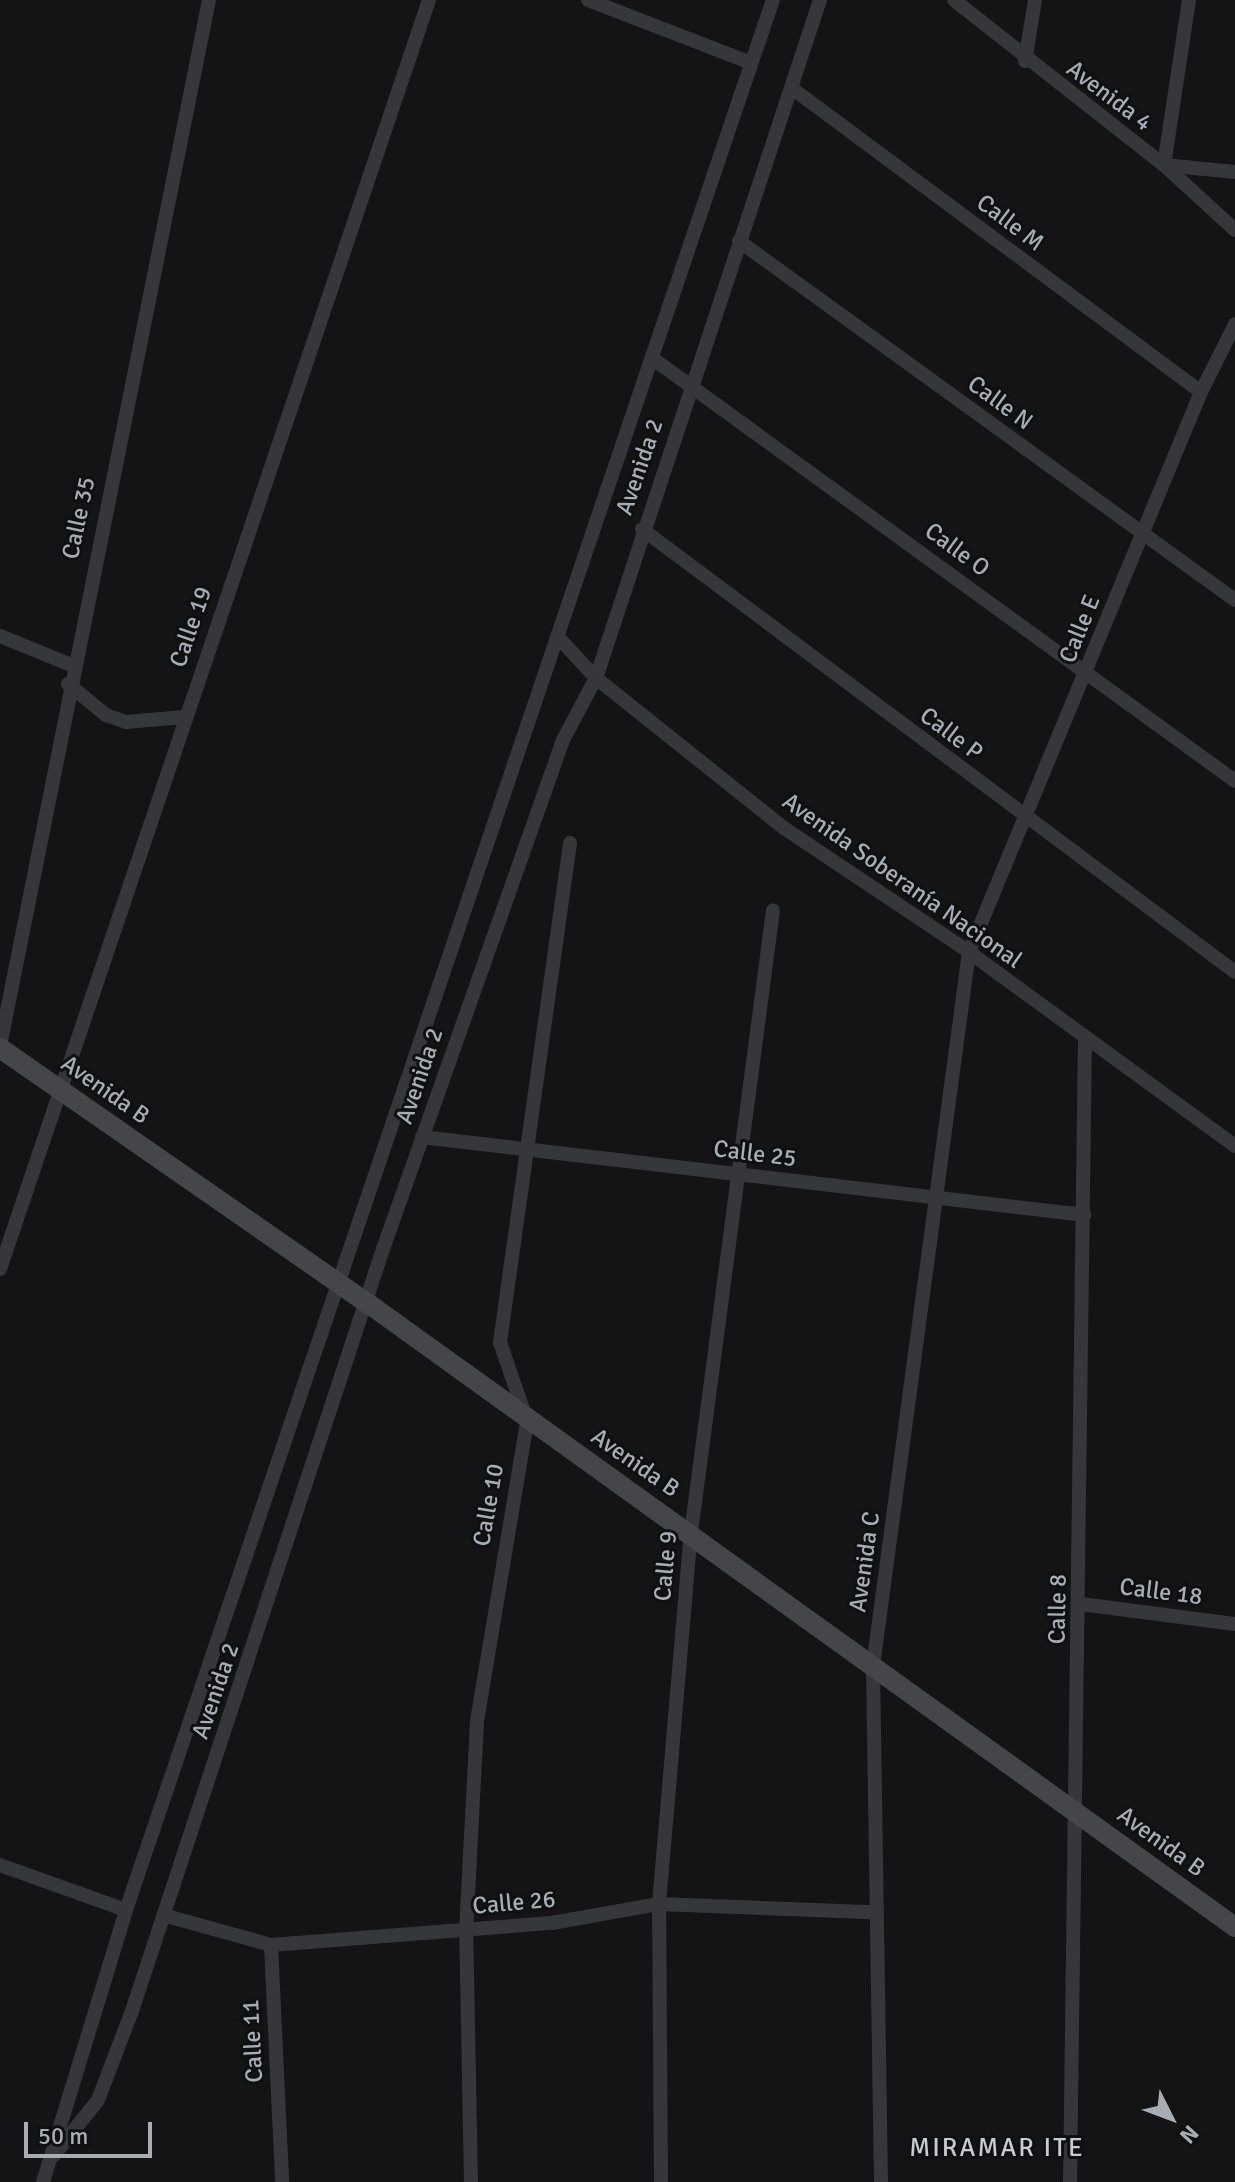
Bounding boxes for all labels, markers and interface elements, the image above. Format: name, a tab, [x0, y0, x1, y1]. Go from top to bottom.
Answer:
street label: Avenida 4	[1061, 55, 1157, 137]
street label: Calle M	[971, 188, 1049, 258]
street label: Calle N	[962, 370, 1038, 436]
street label: Avenida 2	[610, 415, 670, 519]
street label: Calle 35	[56, 474, 102, 562]
street label: Calle O	[919, 517, 995, 583]
street label: Calle 19	[164, 583, 218, 671]
street label: Calle E	[1053, 591, 1107, 667]
street label: Calle P	[914, 701, 988, 767]
street label: Avenida Soberanía Nacional	[777, 787, 1027, 975]
street label: Avenida 2	[390, 1024, 450, 1128]
street label: Avenida B	[55, 1049, 155, 1131]
street label: Calle 25	[712, 1135, 798, 1173]
street label: Avenida B	[585, 1422, 685, 1504]
street label: Calle 10	[468, 1461, 510, 1549]
street label: Avenida C	[844, 1510, 886, 1614]
street label: Calle 9	[649, 1530, 683, 1602]
street label: Calle 18	[1118, 1573, 1204, 1611]
street label: Calle 8	[1043, 1574, 1073, 1644]
street label: Avenida 2	[186, 1639, 246, 1743]
street label: Avenida B	[1112, 1801, 1210, 1883]
street label: Calle 26	[471, 1885, 557, 1921]
street label: Calle 11	[236, 1999, 270, 2083]
north arrow	[1131, 2078, 1211, 2158]
scale bar	[28, 2106, 156, 2156]
text: N	[1174, 2120, 1204, 2149]
text: 50 m	[38, 2121, 88, 2151]
district label: MIRAMAR ITE	[909, 2133, 1085, 2165]

